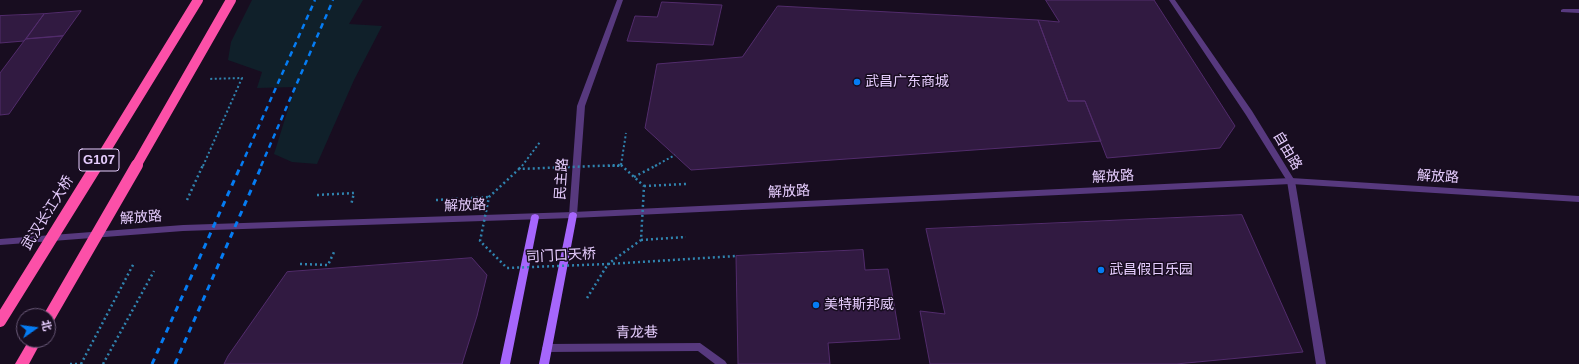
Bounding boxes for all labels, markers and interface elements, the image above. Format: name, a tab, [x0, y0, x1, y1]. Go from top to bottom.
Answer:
place label: 武昌广东商城	[865, 74, 949, 90]
marker: 武昌广东商城	[852, 77, 862, 87]
street label: 自由路	[1269, 129, 1305, 173]
road number: G107	[79, 149, 119, 171]
street label: 民主路	[552, 157, 572, 201]
street label: 解放路	[1092, 168, 1134, 186]
street label: 解放路	[1417, 168, 1459, 186]
street label: 武汉长江大桥	[19, 173, 77, 253]
street label: 解放路	[768, 183, 810, 201]
street label: 解放路	[444, 197, 486, 215]
street label: 解放路	[119, 208, 163, 228]
street label: 司门口天桥	[526, 246, 596, 266]
place label: 武昌假日乐园	[1109, 262, 1193, 278]
marker: 武昌假日乐园	[1096, 265, 1106, 275]
place label: 美特斯邦威	[824, 297, 894, 313]
marker: 美特斯邦威	[811, 300, 821, 310]
north arrow	[16, 308, 56, 348]
text: 北	[40, 319, 54, 332]
street label: 青龙巷	[616, 324, 658, 342]

